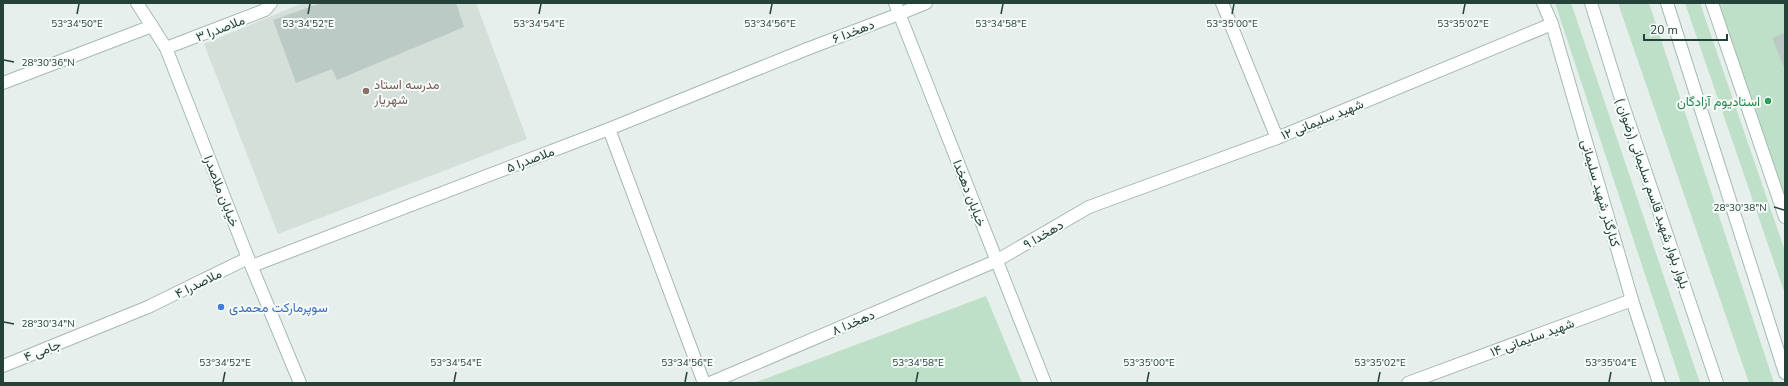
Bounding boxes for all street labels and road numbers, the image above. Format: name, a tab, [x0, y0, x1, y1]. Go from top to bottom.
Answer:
street label: ملاصدرا ۳	[193, 11, 247, 46]
street label: دهخدا ۶	[830, 16, 877, 48]
street label: شهید سلیمانی ۱۲	[1278, 95, 1366, 145]
street label: بلوار بلوار شهید قاسم سلیمانی (رضوان )	[1611, 95, 1693, 291]
street label: کنارگذر شهید سلیمانی	[1576, 137, 1624, 249]
street label: ملاصدرا ۵	[504, 143, 557, 177]
street label: خیابان ملاصدرا	[199, 153, 243, 230]
street label: خیابان دهخدا	[948, 157, 990, 230]
street label: دهخدا ۹	[1020, 216, 1067, 254]
street label: ملاصدرا ۴	[172, 265, 225, 303]
street label: دهخدا ۸	[829, 306, 878, 340]
street label: شهید سلیمانی ۱۴	[1488, 314, 1577, 362]
street label: جامی ۴	[21, 335, 64, 366]

